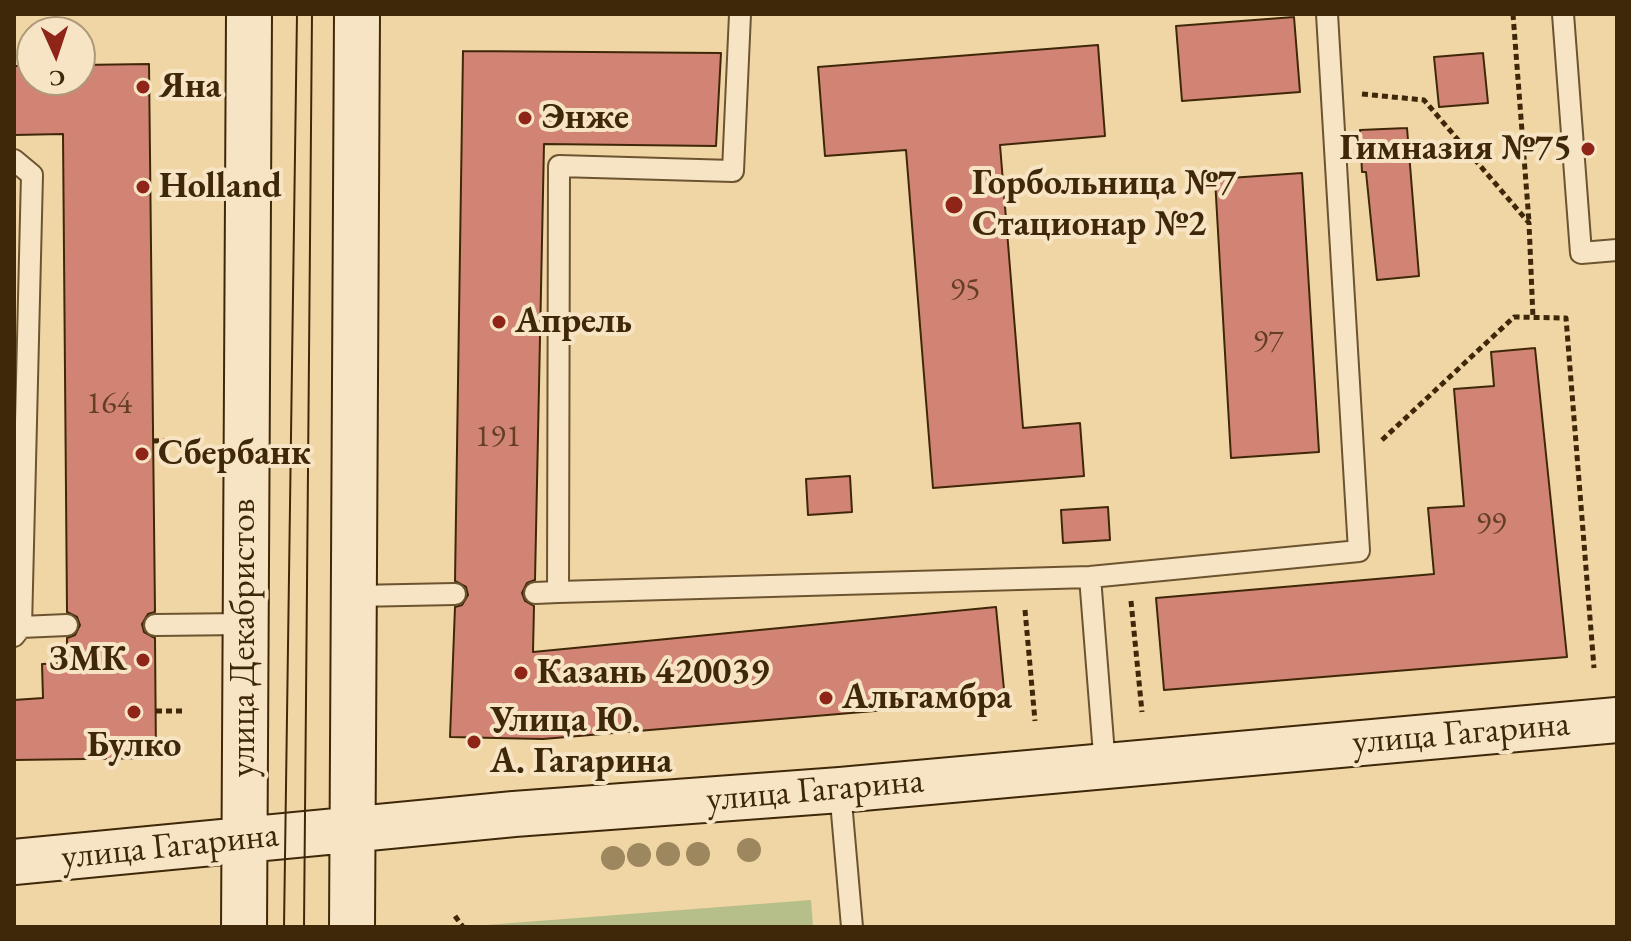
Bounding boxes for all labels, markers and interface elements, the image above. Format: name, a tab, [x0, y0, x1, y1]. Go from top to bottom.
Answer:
north arrow	[16, 16, 96, 96]
text: С	[49, 64, 66, 93]
place label: Яна	[159, 65, 221, 109]
marker: Яна	[134, 78, 152, 96]
place label: Энже	[541, 96, 629, 140]
marker: Энже	[516, 109, 534, 127]
place label: Гимназия №75	[1339, 127, 1572, 171]
marker: Гимназия №75	[1579, 140, 1597, 158]
place label: Горбольница №7 Стационар №2	[972, 162, 1236, 247]
place label: Holland	[159, 165, 282, 209]
marker: Holland	[134, 178, 152, 196]
marker: Горбольница №7 Стационар №2	[943, 194, 965, 216]
house number: 95	[950, 271, 980, 309]
place label: Апрель	[515, 300, 632, 344]
marker: Апрель	[490, 313, 508, 331]
house number: 97	[1253, 323, 1283, 361]
house number: 164	[86, 385, 132, 423]
house number: 191	[475, 418, 521, 456]
place label: Сбербанк	[158, 432, 311, 476]
marker: Сбербанк	[133, 445, 151, 463]
street label: улица Декабристов	[222, 499, 266, 777]
house number: 99	[1476, 505, 1506, 543]
place label: ЗМК	[49, 638, 127, 682]
marker: ЗМК	[134, 651, 152, 669]
place label: Казань 420039	[537, 651, 769, 695]
marker: Казань 420039	[512, 664, 530, 682]
place label: Альгамбра	[842, 676, 1012, 720]
marker: Альгамбра	[817, 689, 835, 707]
place label: Улица Ю. А. Гагарина	[490, 699, 672, 784]
marker: Булко	[125, 703, 143, 721]
street label: улица Гагарина	[1350, 703, 1572, 765]
place label: Булко	[87, 724, 181, 768]
marker: Улица Ю. А. Гагарина	[465, 733, 483, 751]
street label: улица Гагарина	[704, 760, 926, 822]
street label: улица Гагарина	[59, 814, 281, 880]

